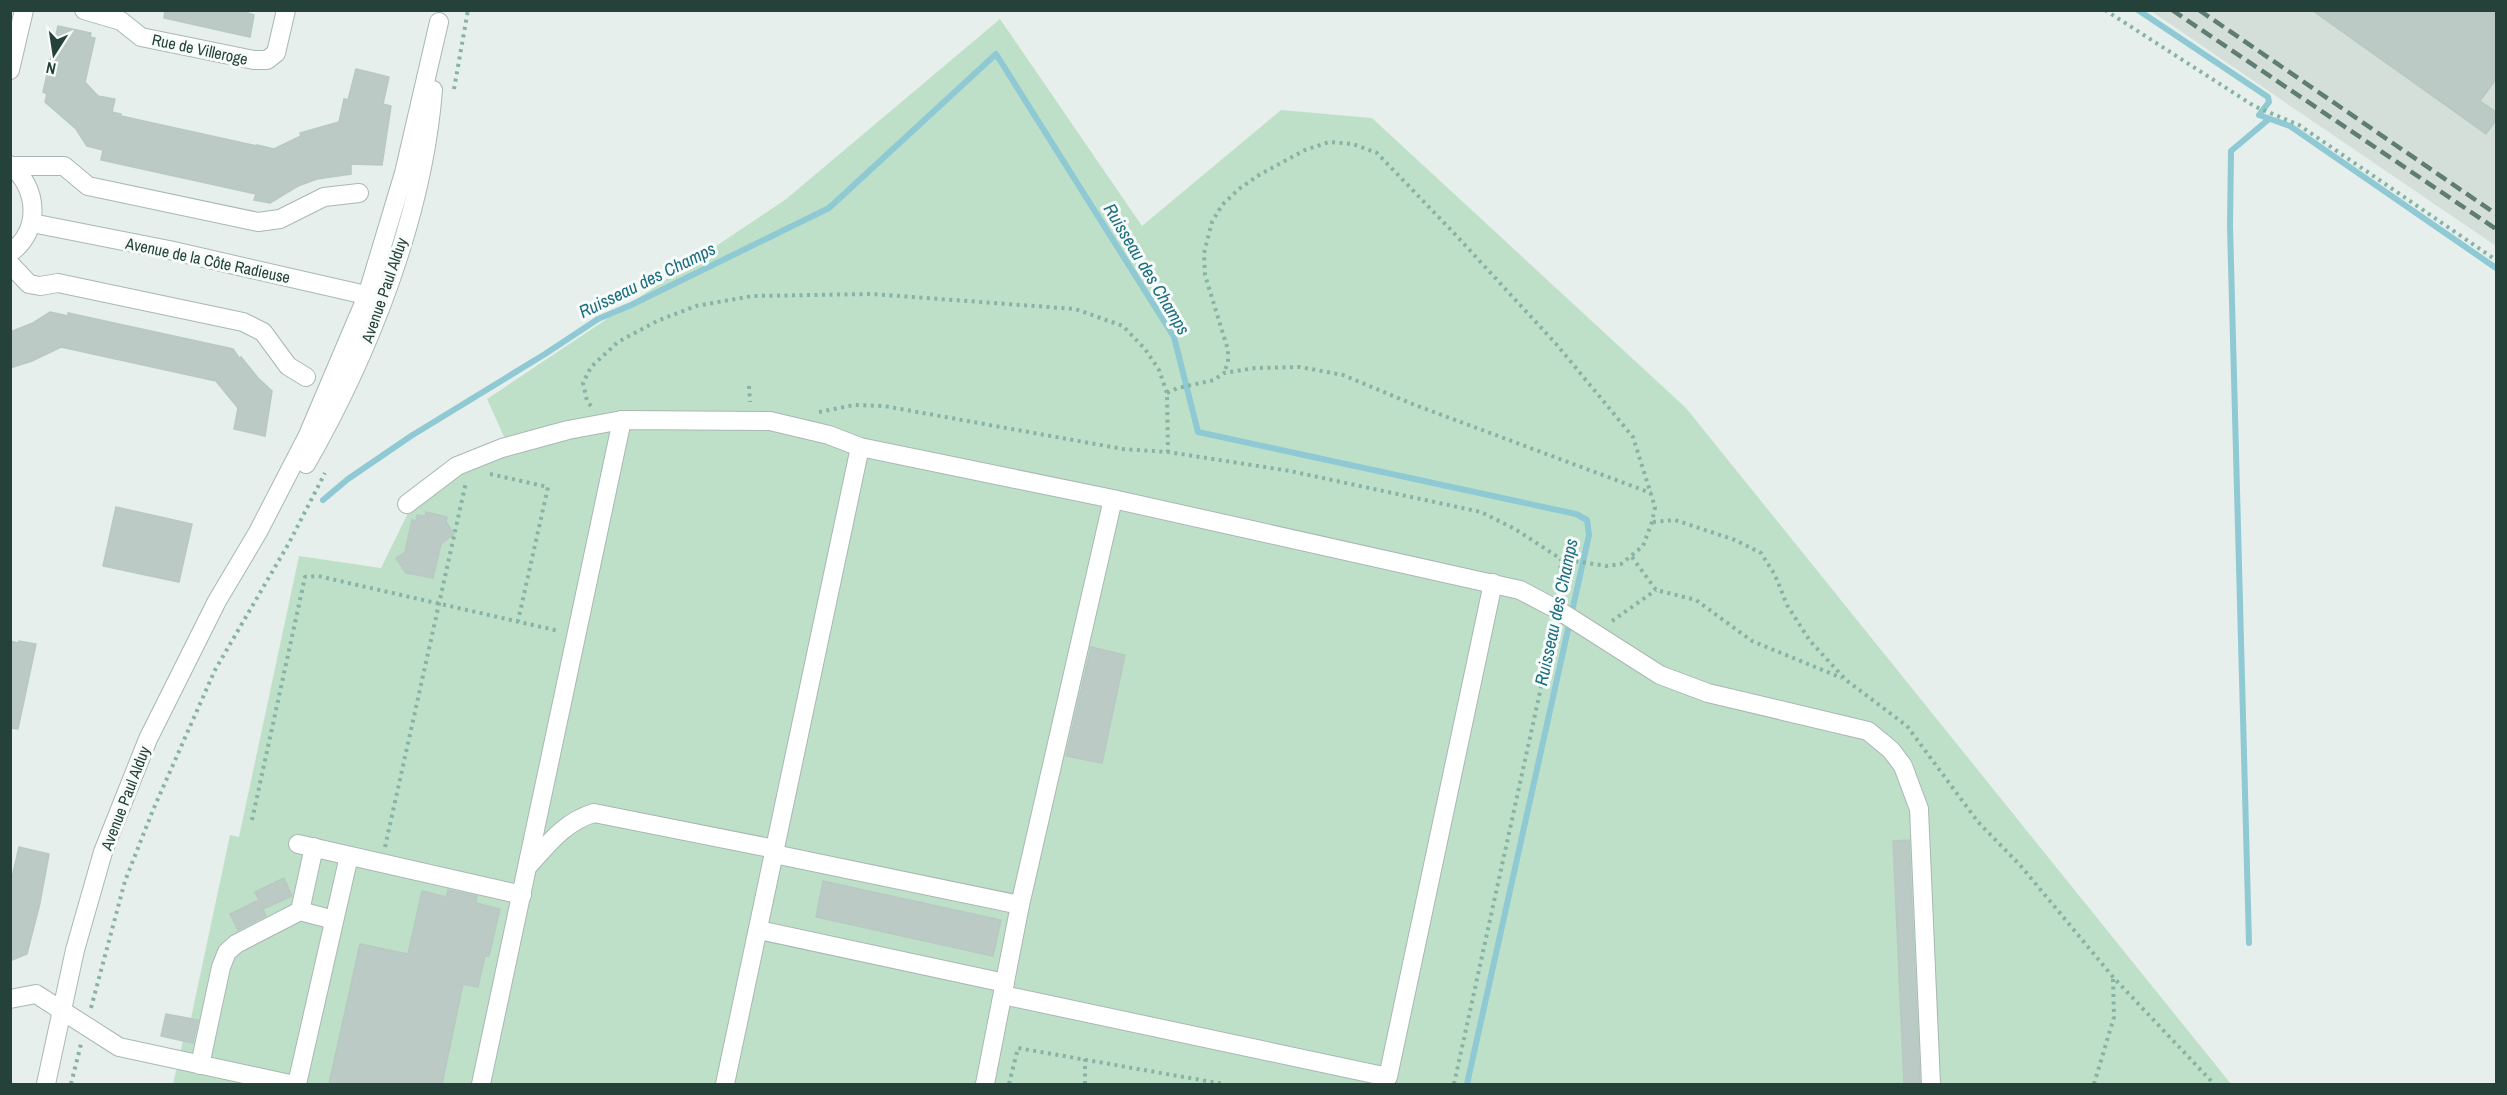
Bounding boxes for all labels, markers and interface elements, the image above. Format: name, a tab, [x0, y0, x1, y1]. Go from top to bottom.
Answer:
north arrow	[24, 24, 84, 84]
street label: Rue de Villeroge	[150, 28, 250, 70]
text: N	[44, 57, 58, 80]
water label: Ruisseau des Champs	[1098, 199, 1196, 339]
street label: Avenue de la Côte Radieuse	[123, 232, 292, 288]
street label: Avenue Paul Alduy	[355, 234, 412, 346]
water label: Ruisseau des Champs	[574, 236, 720, 324]
water label: Ruisseau des Champs	[1528, 536, 1584, 688]
street label: Avenue Paul Alduy	[95, 742, 155, 854]

